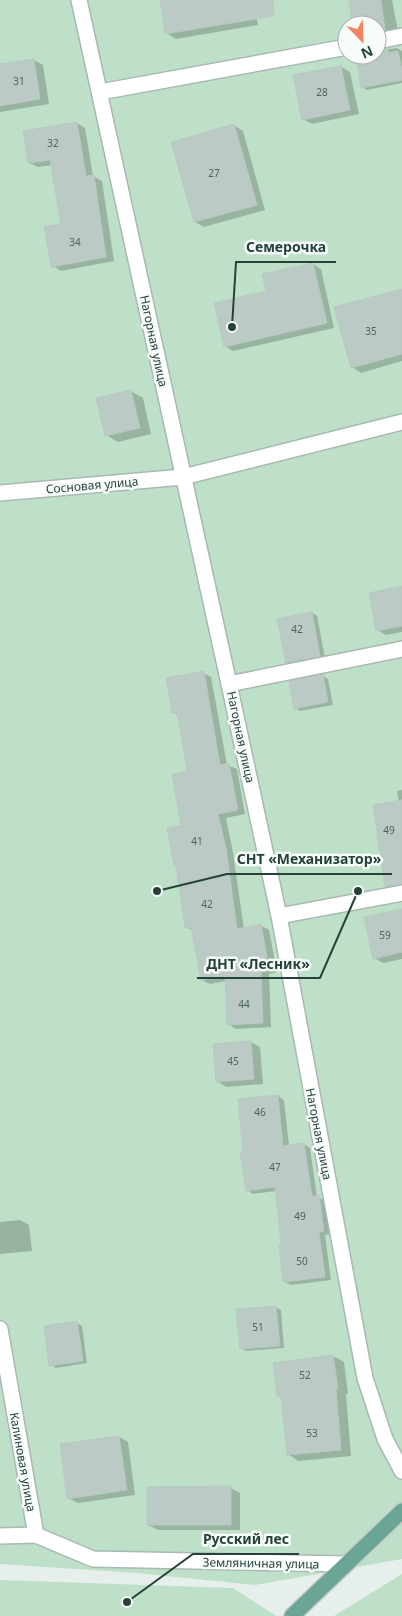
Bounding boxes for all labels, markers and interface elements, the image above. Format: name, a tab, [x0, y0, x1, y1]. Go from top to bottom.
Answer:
north arrow	[337, 15, 387, 65]
text: N	[358, 41, 376, 63]
house number: 31	[13, 74, 25, 88]
house number: 28	[316, 85, 328, 99]
house number: 32	[47, 136, 59, 150]
house number: 27	[208, 166, 220, 180]
callout: Семерочка	[236, 233, 336, 262]
house number: 34	[69, 235, 81, 249]
text: Семерочка	[246, 237, 326, 256]
street label: Нагорная улица	[136, 294, 172, 388]
house number: 35	[365, 324, 377, 338]
street label: Сосновая улица	[45, 472, 139, 498]
house number: 42	[291, 622, 303, 636]
street label: Нагорная улица	[223, 690, 259, 784]
house number: 49	[383, 823, 395, 837]
house number: 41	[191, 834, 203, 848]
callout: СНТ «Механизатор»	[227, 845, 392, 874]
text: СНТ «Механизатор»	[237, 849, 382, 868]
house number: 42	[201, 897, 213, 911]
house number: 59	[379, 928, 391, 942]
callout: ДНТ «Лесник»	[197, 949, 320, 978]
text: ДНТ «Лесник»	[206, 954, 310, 973]
house number: 44	[238, 997, 250, 1011]
house number: 45	[227, 1054, 239, 1068]
street label: Нагорная улица	[302, 1087, 336, 1181]
house number: 46	[254, 1105, 266, 1119]
house number: 47	[269, 1160, 281, 1174]
house number: 49	[294, 1209, 306, 1223]
house number: 50	[296, 1254, 308, 1268]
house number: 51	[252, 1320, 264, 1334]
house number: 52	[299, 1368, 311, 1382]
street label: Калиновая улица	[6, 1411, 40, 1513]
house number: 53	[306, 1426, 318, 1440]
callout: Русский лес	[193, 1525, 299, 1554]
text: Русский лес	[203, 1529, 289, 1548]
street label: Земляничная улица	[203, 1553, 319, 1573]

